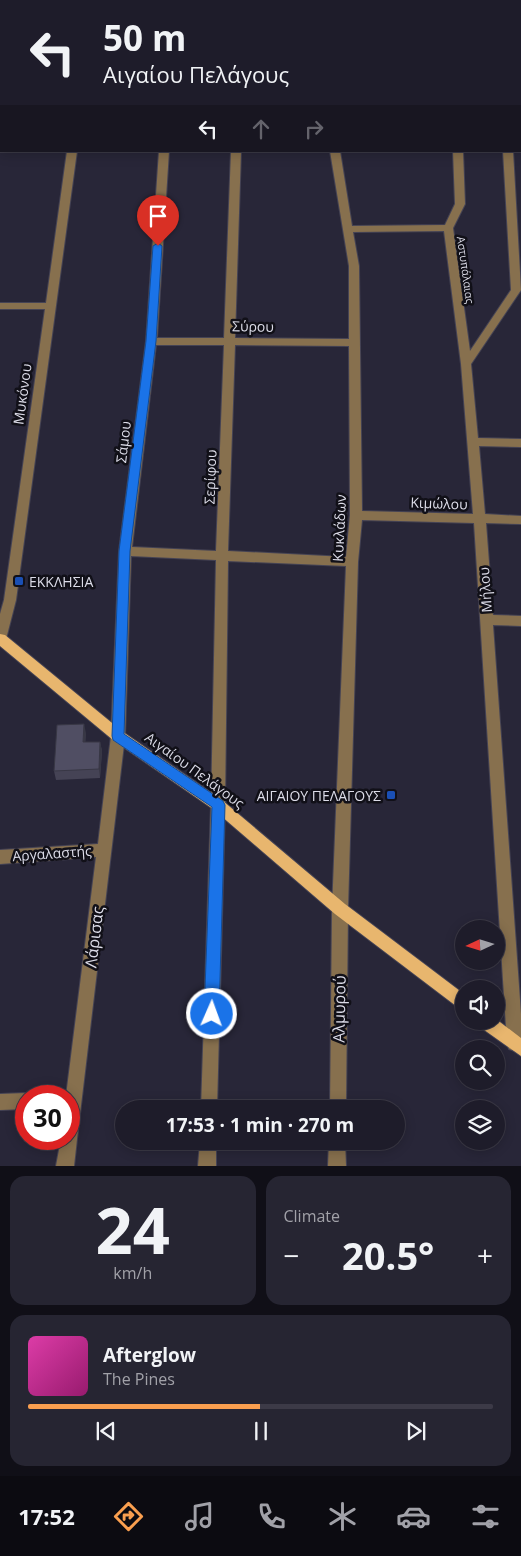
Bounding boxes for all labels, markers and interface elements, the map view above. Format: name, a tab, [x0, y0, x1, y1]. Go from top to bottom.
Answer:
text: 50 m	[103, 14, 186, 61]
icon: left	[20, 20, 85, 85]
text: Αιγαίου Πελάγους	[103, 59, 289, 89]
icon: left	[194, 115, 222, 143]
icon: ahead	[247, 115, 275, 143]
icon: right	[300, 115, 328, 143]
pin	[137, 195, 179, 246]
icon: arrive	[144, 202, 172, 230]
street label: Αστυπάλαιας	[454, 235, 478, 305]
street label: Σύρου	[232, 316, 274, 336]
street label: Μυκόνου	[8, 362, 36, 426]
street label: Σάμου	[111, 420, 135, 464]
street label: Σερίφου	[200, 449, 220, 505]
street label: Κιμώλου	[410, 493, 468, 513]
street label: Κυκλάδων	[328, 494, 350, 562]
street label: Μήλου	[474, 567, 496, 613]
place label: ΕΚΚΛΗΣΙΑ	[29, 572, 94, 591]
marker: ΕΚΚΛΗΣΙΑ	[13, 575, 25, 587]
street label: Αιγαίου Πελάγους	[142, 728, 249, 813]
place label: ΑΙΓΑΙΟΥ ΠΕΛΑΓΟΥΣ	[257, 786, 381, 805]
marker: ΑΙΓΑΙΟΥ ΠΕΛΑΓΟΥΣ	[385, 789, 397, 801]
street label: Αργαλαστής	[12, 841, 93, 865]
street label: Λάρισας	[79, 905, 109, 969]
north arrow	[455, 920, 505, 970]
map controls	[455, 920, 505, 1150]
street label: Αλμυρού	[327, 975, 351, 1043]
button: sound	[455, 980, 505, 1030]
position arrow	[185, 987, 237, 1039]
button: search	[455, 1040, 505, 1090]
speed limit sign: 30	[15, 1085, 80, 1150]
button: layers	[455, 1100, 505, 1150]
text: 17:53 · 1 min · 270 m	[166, 1112, 354, 1138]
text: 24	[96, 1185, 170, 1273]
text: Climate	[284, 1205, 340, 1227]
text: 20.5°	[342, 1229, 434, 1281]
text: −	[284, 1236, 300, 1274]
text: +	[477, 1236, 493, 1274]
text: km/h	[113, 1262, 152, 1284]
text: Afterglow	[103, 1342, 196, 1368]
text: The Pines	[103, 1368, 175, 1390]
icon: previous	[92, 1417, 120, 1445]
icon: pause	[247, 1417, 275, 1445]
icon: next	[402, 1417, 430, 1445]
icon: directions	[111, 1499, 146, 1534]
icon: music	[182, 1499, 217, 1534]
icon: phone	[254, 1499, 289, 1534]
icon: climate	[325, 1499, 360, 1534]
icon: car	[396, 1499, 431, 1534]
icon: filters	[468, 1499, 503, 1534]
text: 17:52	[18, 1501, 75, 1531]

